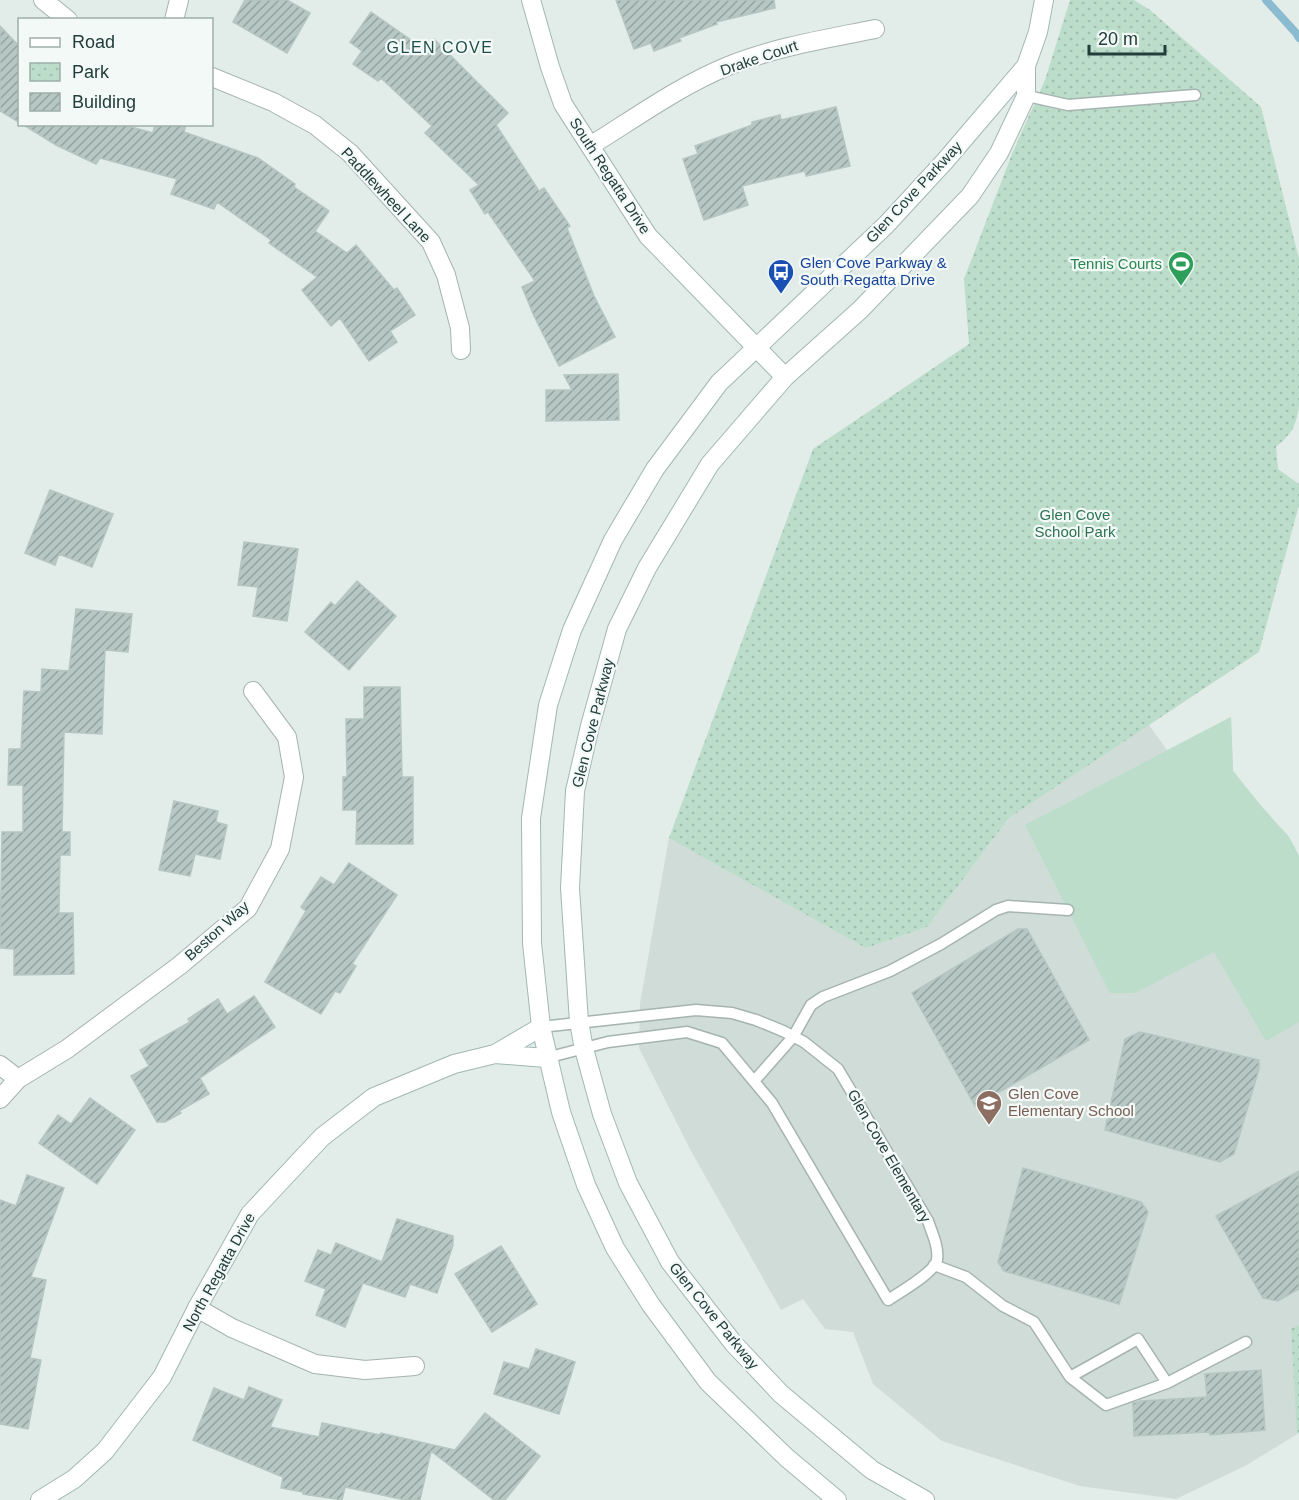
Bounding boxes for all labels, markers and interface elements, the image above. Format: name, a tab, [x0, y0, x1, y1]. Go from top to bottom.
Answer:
legend	[18, 18, 213, 126]
scale bar	[1089, 18, 1166, 56]
text: 20 m	[1098, 29, 1138, 49]
text: Road	[72, 32, 115, 52]
street label: Drake Court	[718, 36, 801, 79]
district label: GLEN COVE	[387, 39, 493, 56]
text: Park	[72, 62, 110, 82]
text: Building	[72, 92, 136, 112]
street label: South Regatta Drive	[567, 114, 654, 237]
street label: Glen Cove Parkway	[862, 137, 965, 246]
street label: Paddlewheel Lane	[338, 144, 435, 246]
sports icon: Tennis Courts	[1166, 249, 1196, 287]
place label: Glen Cove Parkway & South Regatta Drive	[800, 254, 947, 288]
place label: Tennis Courts	[1070, 255, 1162, 272]
bus stop icon: Glen Cove Parkway & South Regatta Drive	[766, 257, 796, 295]
park label: Glen Cove School Park	[1035, 506, 1116, 540]
street label: Glen Cove Parkway	[568, 656, 617, 789]
street label: Beston Way	[181, 897, 253, 964]
place label: Glen Cove Elementary School	[1008, 1085, 1134, 1119]
street label: Glen Cove Elementary	[844, 1086, 935, 1226]
school or university icon: Glen Cove Elementary School	[974, 1088, 1004, 1126]
street label: North Regatta Drive	[179, 1210, 258, 1334]
street label: Glen Cove Parkway	[666, 1259, 763, 1373]

